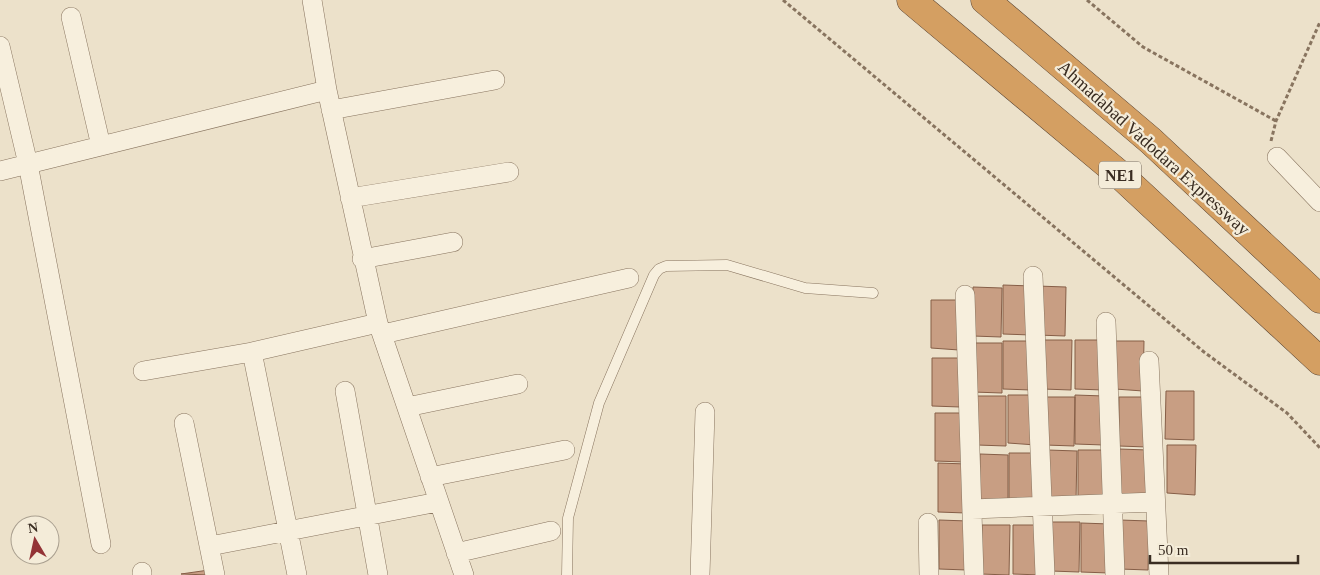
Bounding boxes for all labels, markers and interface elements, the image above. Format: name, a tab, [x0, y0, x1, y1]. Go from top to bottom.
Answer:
street label: Ahmadabad Vadodara Expressway	[1054, 57, 1254, 239]
road number: NE1	[1099, 162, 1141, 188]
north arrow	[10, 515, 60, 565]
text: N	[27, 519, 39, 536]
scale bar	[1150, 532, 1298, 564]
text: 50 m	[1158, 542, 1189, 558]

